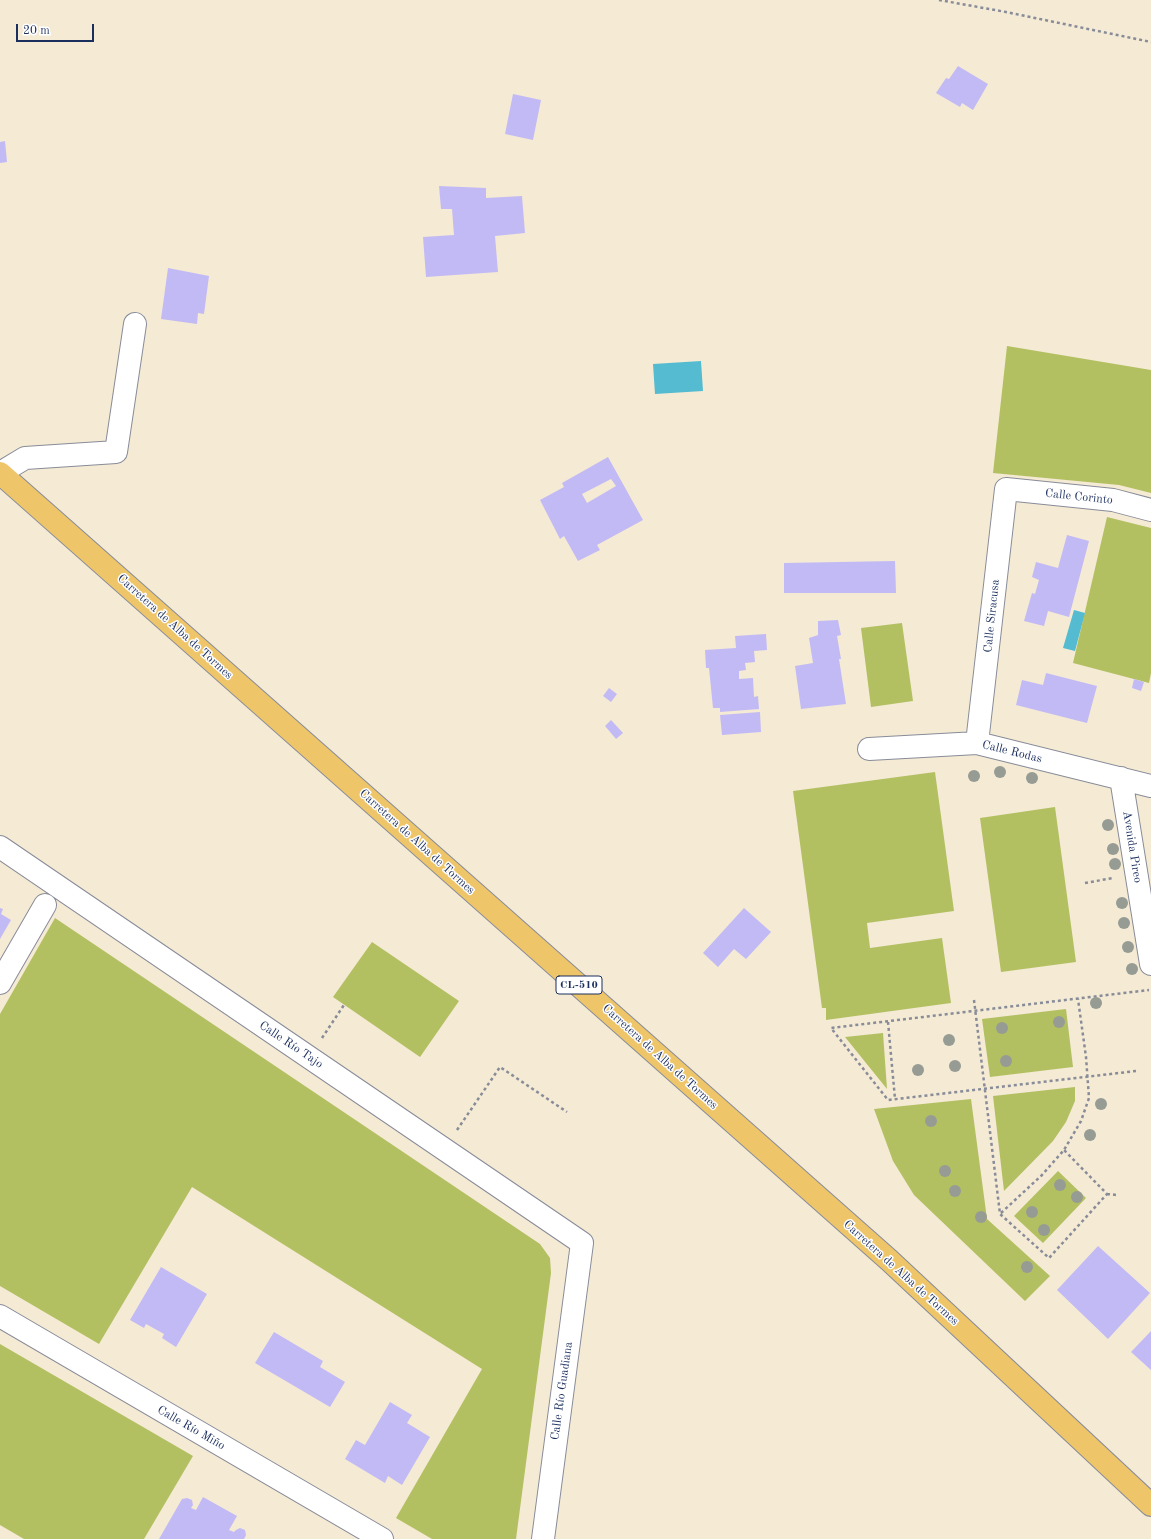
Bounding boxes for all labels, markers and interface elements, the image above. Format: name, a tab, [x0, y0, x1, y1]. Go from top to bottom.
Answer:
scale bar	[18, 16, 96, 42]
text: 20 m	[23, 25, 50, 37]
street label: Calle Corinto	[1044, 486, 1114, 508]
street label: Carretera de Alba de Tormes	[114, 571, 236, 683]
street label: Calle Siracusa	[981, 579, 1003, 653]
street label: Calle Rodas	[981, 738, 1043, 766]
street label: Carretera de Alba de Tormes	[356, 786, 478, 898]
street label: Avenida Pireo	[1119, 810, 1145, 884]
road number: CL-510	[556, 976, 602, 994]
street label: Carretera de Alba de Tormes	[599, 1001, 721, 1113]
street label: Calle Río Tajo	[256, 1018, 326, 1072]
street label: Carretera de Alba de Tormes	[840, 1217, 962, 1329]
street label: Calle Río Guadiana	[548, 1341, 576, 1441]
street label: Calle Río Miño	[154, 1403, 228, 1453]

